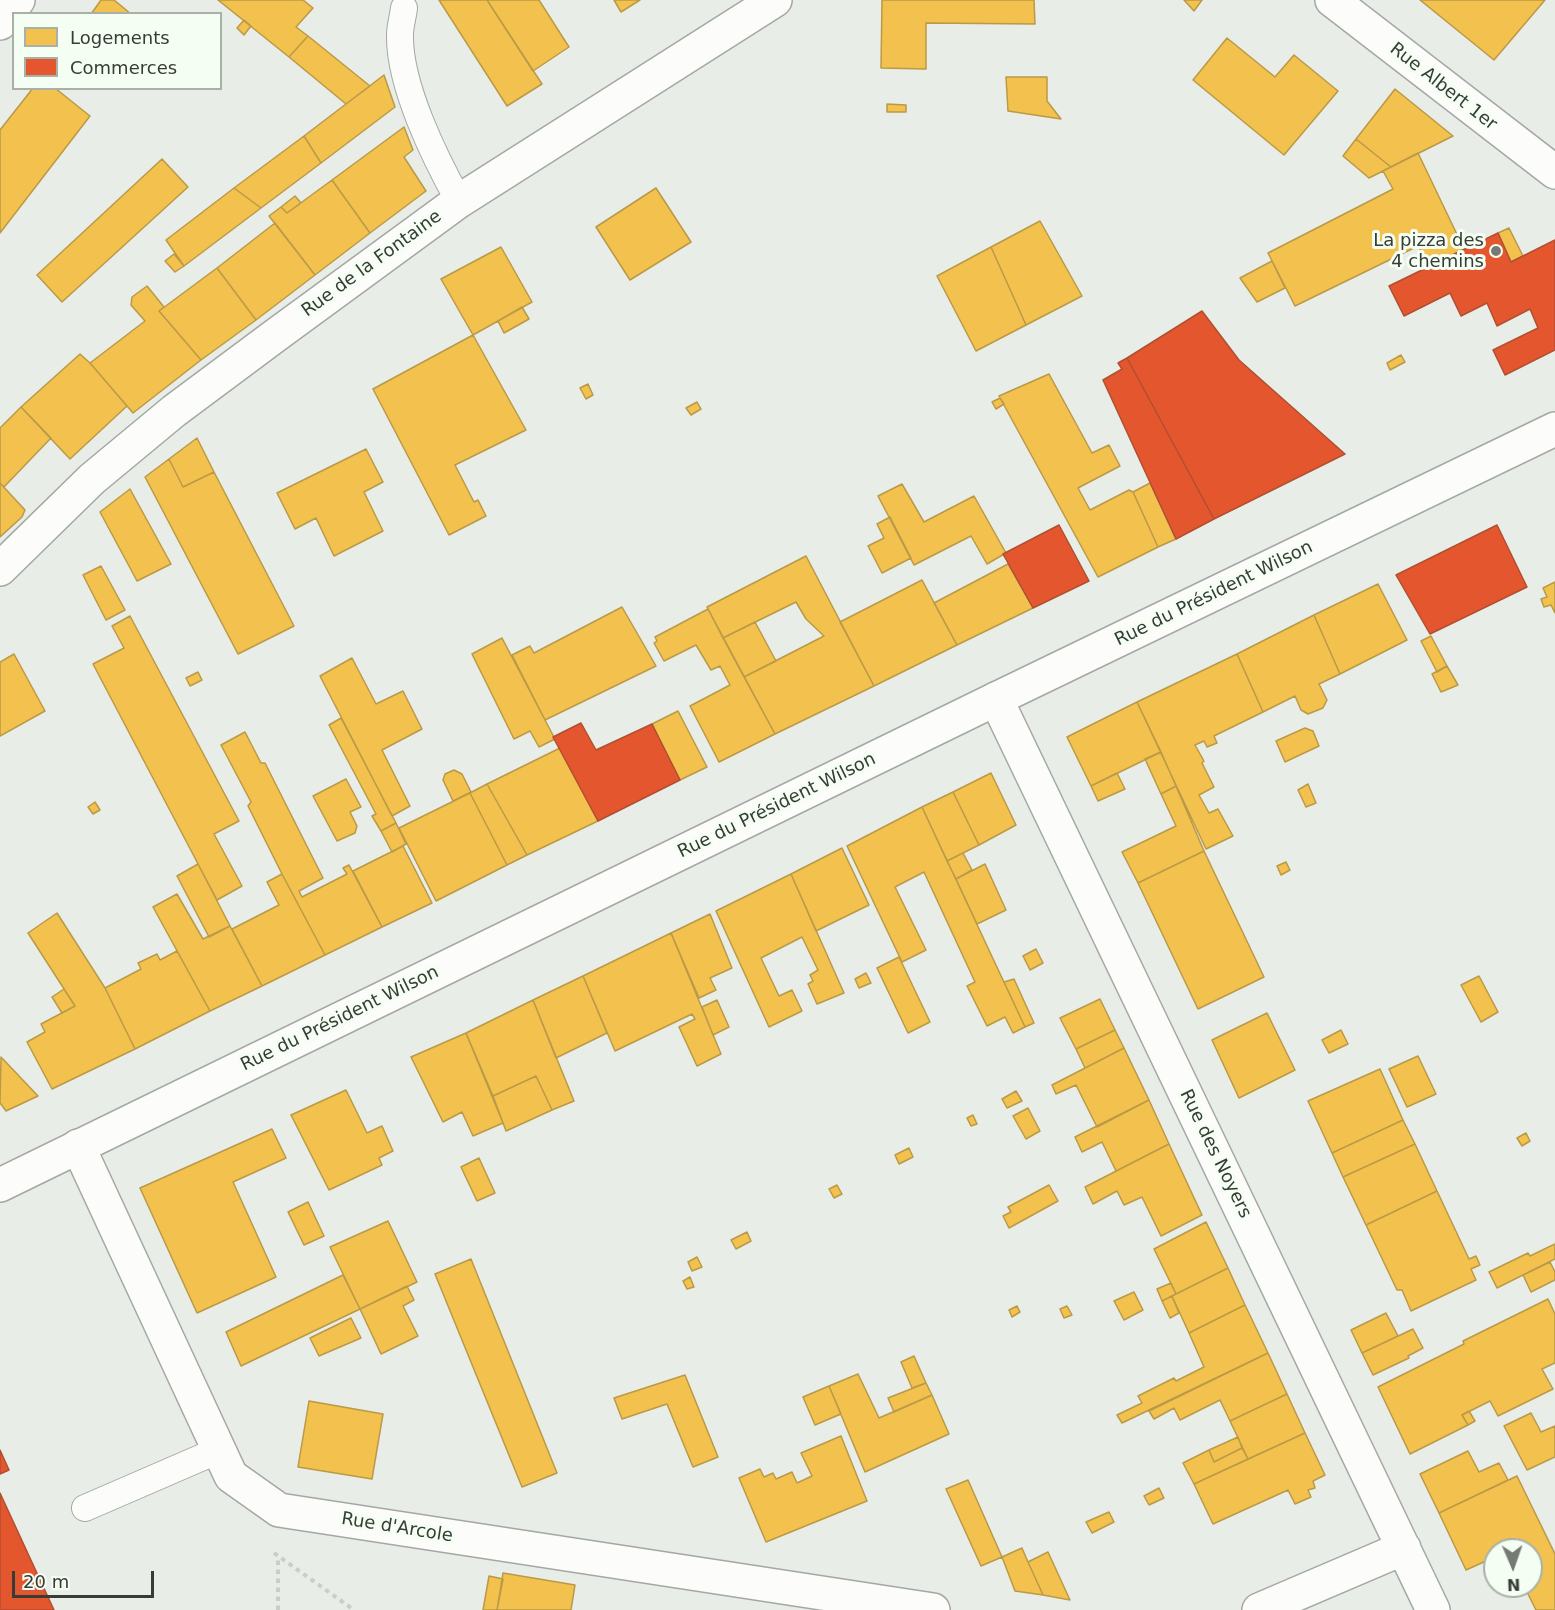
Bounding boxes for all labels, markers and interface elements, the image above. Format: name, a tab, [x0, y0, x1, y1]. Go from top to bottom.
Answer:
legend	[12, 12, 222, 90]
text: Logements	[70, 27, 170, 48]
street label: Rue Albert 1er	[1385, 39, 1501, 135]
text: Commerces	[70, 57, 177, 78]
street label: Rue de la Fontaine	[298, 206, 446, 322]
place label: La pizza des 4 chemins	[1373, 230, 1484, 272]
marker: La pizza des 4 chemins	[1489, 244, 1503, 258]
street label: Rue du Président Wilson	[1112, 537, 1316, 651]
street label: Rue du Président Wilson	[675, 749, 879, 863]
street label: Rue du Président Wilson	[238, 962, 442, 1076]
street label: Rue des Noyers	[1175, 1086, 1255, 1222]
street label: Rue d'Arcole	[340, 1509, 454, 1547]
north arrow	[1483, 1538, 1543, 1598]
scale bar	[15, 1559, 158, 1597]
text: 20 m	[23, 1571, 69, 1592]
text: N	[1507, 1575, 1521, 1594]

